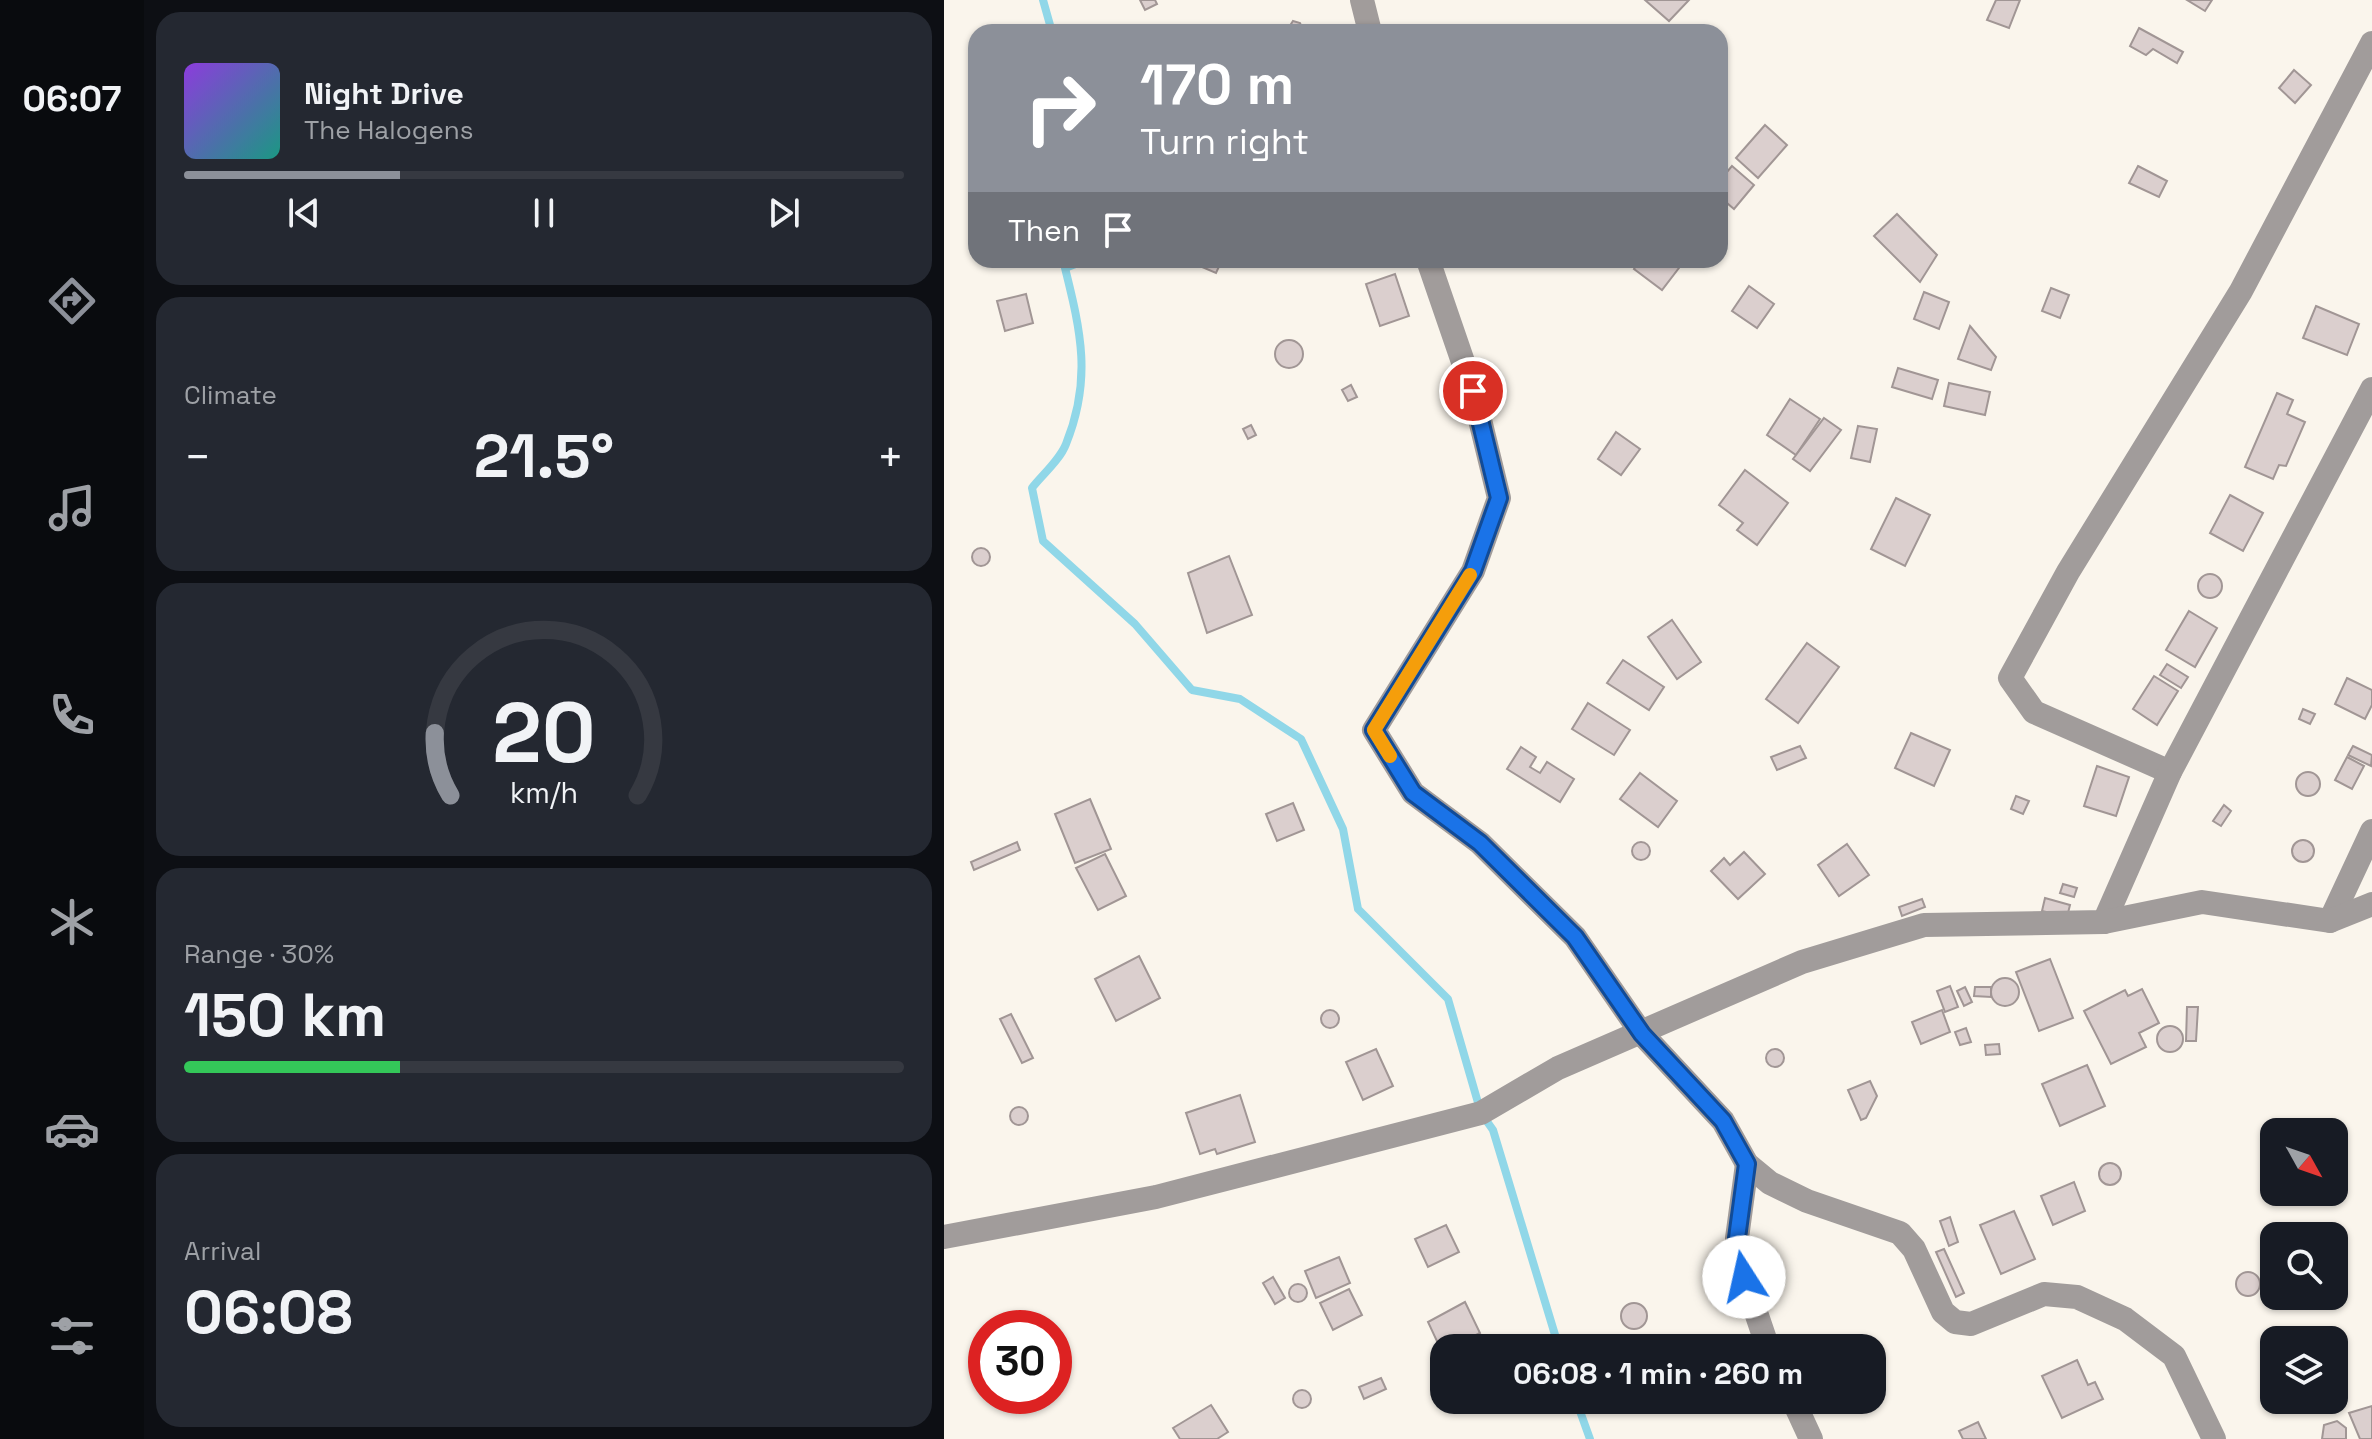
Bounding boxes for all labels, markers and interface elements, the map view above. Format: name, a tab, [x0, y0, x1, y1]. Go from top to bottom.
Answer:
text: 170 m	[1140, 49, 1294, 120]
icon: right	[1008, 56, 1112, 160]
text: Night Drive	[304, 74, 464, 113]
text: 06:07	[23, 76, 121, 122]
text: The Halogens	[304, 113, 473, 147]
text: Turn right	[1140, 119, 1309, 165]
icon: previous	[282, 191, 326, 235]
icon: pause	[522, 191, 566, 235]
icon: next	[762, 191, 806, 235]
icon: arrive	[1096, 208, 1140, 252]
text: Then	[1008, 211, 1080, 250]
icon: directions	[44, 273, 100, 329]
pin	[1439, 357, 1507, 425]
icon: arrive	[1451, 369, 1495, 413]
text: Climate	[184, 378, 277, 412]
text: 21.5°	[474, 418, 614, 495]
text: −	[184, 429, 211, 485]
text: +	[877, 429, 904, 485]
icon: music	[44, 480, 100, 536]
text: 20	[492, 679, 596, 785]
icon: phone	[44, 687, 100, 743]
text: km/h	[510, 775, 578, 811]
icon: climate	[44, 894, 100, 950]
text: Range · 30%	[184, 937, 334, 971]
text: 150 km	[184, 977, 386, 1054]
icon: car	[44, 1101, 100, 1157]
north arrow	[2260, 1118, 2348, 1206]
map controls	[2260, 1118, 2348, 1414]
button: search	[2260, 1222, 2348, 1310]
text: Arrival	[184, 1234, 261, 1268]
position arrow	[1702, 1235, 1786, 1319]
text: 06:08	[184, 1274, 353, 1351]
icon: filters	[44, 1308, 100, 1364]
speed limit sign: 30	[968, 1310, 1072, 1414]
button: layers	[2260, 1326, 2348, 1414]
text: 06:08 · 1 min · 260 m	[1513, 1354, 1803, 1393]

